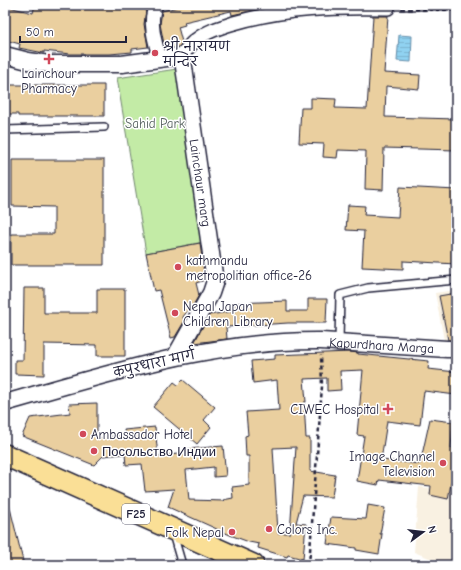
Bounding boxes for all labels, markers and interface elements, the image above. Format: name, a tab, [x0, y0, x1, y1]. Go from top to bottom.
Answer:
scale bar	[20, 18, 126, 44]
text: 50 m	[26, 25, 54, 39]
place label: श्री नारायण मन्दिर	[162, 36, 231, 69]
marker: श्री नारायण मन्दिर	[150, 48, 160, 58]
marker: Lainchour Pharmacy	[44, 54, 54, 64]
place label: Lainchour Pharmacy	[21, 66, 77, 96]
park label: Sahid Park	[125, 116, 186, 131]
street label: Lainchaur marg	[187, 138, 214, 228]
place label: kathmandu metropolitian office-26	[186, 253, 312, 283]
marker: kathmandu metropolitian office-26	[173, 262, 183, 272]
place label: Nepal Japan Children Library	[183, 299, 273, 329]
marker: Nepal Japan Children Library	[170, 308, 180, 318]
street label: Kapurdhara Marga	[329, 335, 434, 356]
street label: कपुरधारा मार्ग	[111, 344, 198, 382]
place label: CIWEC Hospital	[290, 402, 379, 417]
marker: CIWEC Hospital	[382, 403, 394, 415]
place label: Ambassador Hotel	[91, 427, 193, 442]
marker: Ambassador Hotel	[78, 429, 88, 439]
place label: Посольство Индии	[102, 444, 216, 459]
marker: Посольство Индии	[89, 446, 99, 456]
place label: Image Channel Television	[349, 449, 435, 479]
marker: Image Channel Television	[438, 458, 448, 468]
road number: F25	[122, 504, 150, 524]
north arrow	[403, 512, 443, 552]
place label: Colors Inc.	[277, 522, 337, 537]
marker: Colors Inc.	[264, 524, 274, 534]
text: N	[425, 524, 439, 535]
place label: Folk Nepal	[165, 525, 224, 540]
marker: Folk Nepal	[227, 527, 237, 537]

